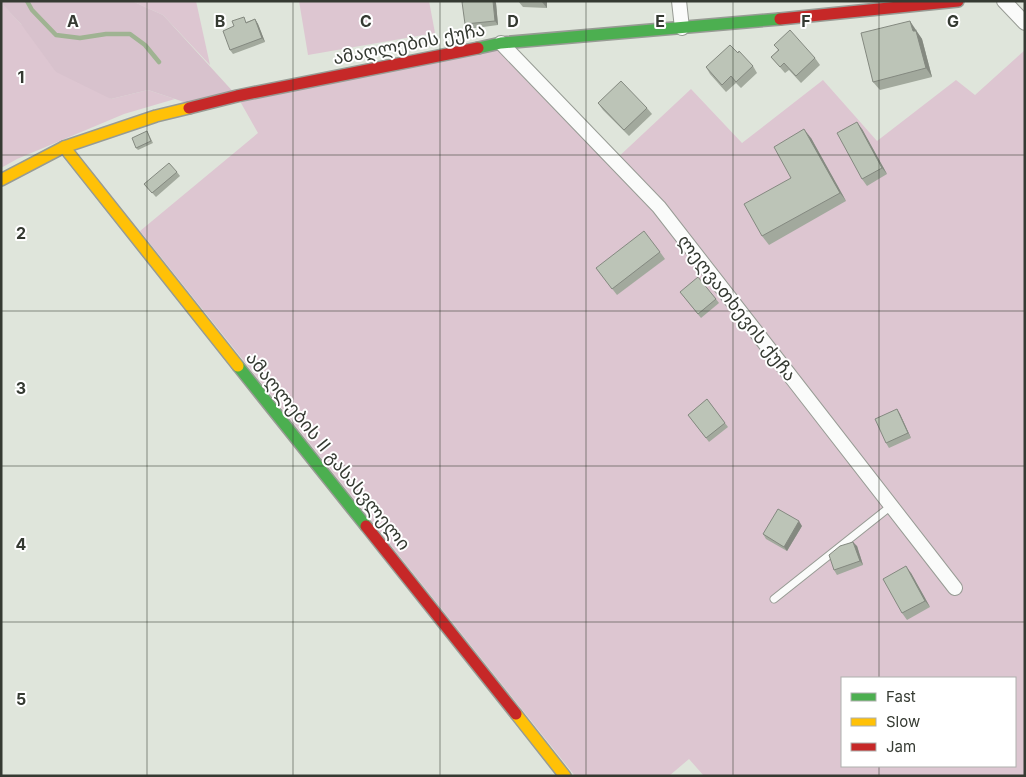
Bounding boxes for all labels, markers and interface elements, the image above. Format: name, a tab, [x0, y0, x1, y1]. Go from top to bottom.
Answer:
text: A	[67, 11, 79, 31]
text: B	[215, 11, 225, 31]
text: C	[360, 11, 372, 31]
text: D	[507, 11, 519, 31]
text: E	[655, 11, 665, 31]
text: F	[801, 11, 811, 31]
text: G	[947, 11, 959, 31]
street label: ამაღლების ქუჩა	[331, 18, 487, 70]
text: 1	[18, 67, 24, 87]
text: 2	[16, 223, 26, 243]
street label: ლეღვათხევის ქუჩა	[673, 230, 801, 386]
street label: ამაღლების II გასასვლელი	[241, 347, 415, 555]
text: 3	[16, 378, 26, 398]
text: 4	[16, 534, 27, 554]
legend	[841, 677, 1016, 767]
text: Fast	[886, 687, 916, 706]
text: 5	[16, 689, 26, 709]
text: Slow	[886, 712, 920, 731]
text: Jam	[886, 737, 916, 756]

